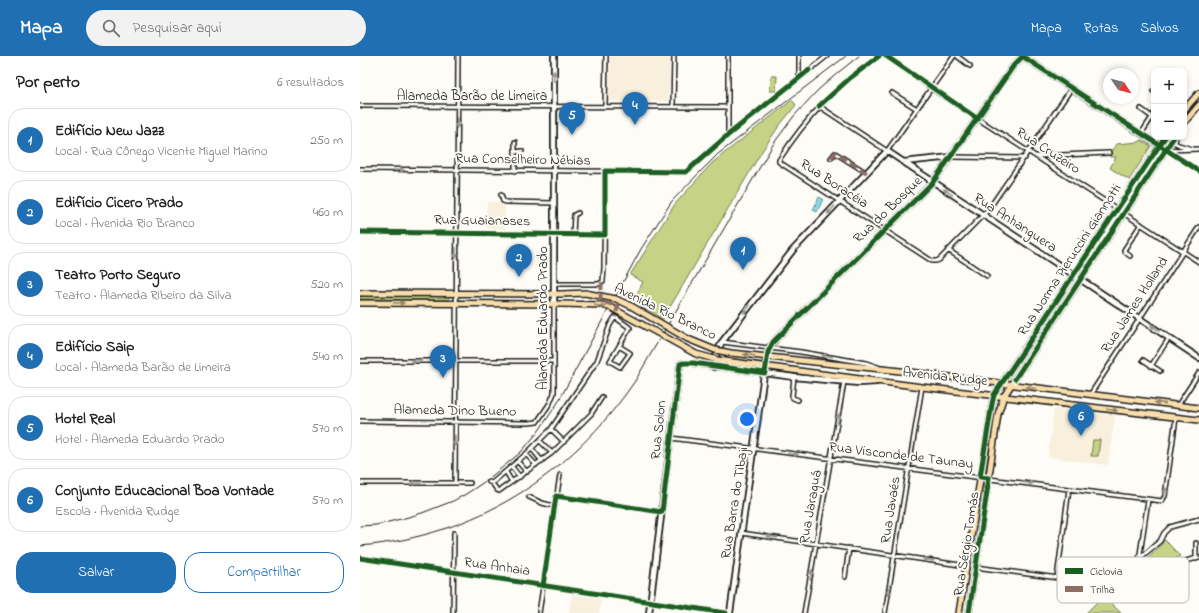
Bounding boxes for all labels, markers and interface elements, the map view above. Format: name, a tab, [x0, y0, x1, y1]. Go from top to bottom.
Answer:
search box	[86, 10, 366, 46]
text: Mapa	[20, 15, 62, 42]
icon: search	[100, 17, 122, 39]
text: Pesquisar aqui	[132, 17, 222, 39]
text: Mapa	[1031, 18, 1062, 39]
text: Rotas	[1084, 18, 1118, 39]
text: Salvos	[1140, 18, 1179, 39]
north arrow	[1103, 68, 1139, 104]
map controls	[1151, 68, 1187, 140]
button: +	[1151, 68, 1187, 104]
one-way arrow	[551, 69, 557, 82]
text: Por perto	[16, 70, 80, 95]
text: 6 resultados	[277, 73, 344, 92]
street label: Alameda Barão de Limeira	[397, 86, 547, 107]
pin: 4	[622, 92, 648, 125]
pin: 5	[559, 102, 585, 135]
button: −	[1151, 104, 1187, 140]
one-way arrow	[454, 117, 460, 130]
text: Edifício New Jazz	[55, 120, 164, 142]
street label: Rua Cruzeiro	[1012, 122, 1084, 180]
text: 1	[28, 131, 32, 150]
text: 250 m	[310, 131, 343, 150]
text: Local · Rua Cônego Vicente Miguel Marino	[55, 142, 267, 161]
street label: Rua Conselheiro Nébias	[455, 148, 591, 172]
street label: Rua Boracéia	[796, 154, 872, 214]
one-way arrow	[393, 166, 405, 173]
street label: Rua do Bosque	[849, 171, 928, 249]
street label: Rua Norma Pieruccini Giannotti	[1013, 180, 1127, 340]
one-way arrow	[943, 188, 953, 196]
street label: Rua Anhanguera	[969, 188, 1061, 259]
text: Edifício Cicero Prado	[55, 192, 183, 214]
text: 2	[27, 203, 33, 222]
text: 460 m	[313, 203, 343, 222]
one-way arrow	[826, 205, 836, 215]
street label: Rua Guaianases	[434, 210, 530, 232]
text: Local · Avenida Rio Branco	[55, 214, 195, 233]
pin: 1	[730, 237, 756, 270]
pin: 2	[506, 244, 532, 277]
street label: Alameda Eduardo Prado	[533, 246, 554, 390]
one-way arrow	[453, 247, 459, 260]
street label: Rua James Holland	[1096, 253, 1174, 357]
text: Teatro Porto Seguro	[55, 264, 181, 286]
text: 3	[27, 275, 33, 294]
text: 520 m	[310, 275, 343, 294]
street label: Avenida Rio Branco	[610, 278, 720, 346]
text: Teatro · Alameda Ribeiro da Silva	[55, 286, 232, 305]
one-way arrow	[393, 300, 406, 306]
one-way arrow	[594, 303, 606, 309]
one-way arrow	[743, 304, 751, 315]
one-way arrow	[1149, 325, 1161, 332]
text: Edifício Saip	[55, 336, 134, 358]
pin: 3	[430, 345, 456, 378]
text: 4	[27, 347, 33, 366]
text: 540 m	[311, 347, 343, 366]
one-way arrow	[743, 352, 755, 358]
one-way arrow	[821, 353, 833, 359]
text: Local · Alameda Barão de Limeira	[55, 358, 231, 377]
one-way arrow	[409, 358, 422, 364]
street label: Avenida Rudge	[901, 362, 989, 393]
one-way arrow	[1025, 385, 1037, 391]
street label: Alameda Dino Bueno	[393, 399, 517, 423]
street label: Rua Solon	[645, 399, 673, 461]
one-way arrow	[1154, 400, 1166, 407]
pin: 6	[1068, 403, 1094, 436]
one-way arrow	[1106, 406, 1118, 413]
text: Hotel Real	[55, 408, 115, 430]
your location	[737, 409, 757, 429]
one-way arrow	[835, 413, 841, 425]
text: 5	[26, 419, 34, 438]
text: 570 m	[311, 419, 343, 438]
text: Hotel · Alameda Eduardo Prado	[55, 430, 224, 449]
one-way arrow	[452, 435, 458, 448]
street label: Rua Visconde de Taunay	[828, 437, 975, 476]
street label: Rua Barra do Tibaji	[716, 446, 754, 560]
one-way arrow	[787, 451, 799, 457]
street label: Rua Jaraguá	[794, 469, 829, 546]
street label: Rua Javaés	[875, 475, 907, 545]
text: Conjunto Educacional Boa Vontade	[55, 480, 274, 502]
one-way arrow	[409, 480, 422, 486]
one-way arrow	[1021, 480, 1034, 487]
one-way arrow	[1162, 487, 1168, 499]
street label: Rua Sérgio Tomás	[948, 490, 987, 598]
text: 6	[27, 491, 33, 510]
text: 570 m	[311, 491, 343, 510]
text: Escola · Avenida Rudge	[55, 502, 179, 521]
one-way arrow	[766, 534, 778, 540]
button: Salvar	[16, 552, 176, 593]
button: Compartilhar	[184, 552, 344, 593]
street label: Rua Anhaia	[463, 552, 531, 582]
one-way arrow	[922, 557, 934, 563]
legend	[1057, 557, 1189, 603]
text: Ciclovia	[1090, 564, 1123, 580]
one-way arrow	[808, 568, 814, 581]
text: Trilha	[1090, 582, 1115, 598]
one-way arrow	[886, 584, 892, 596]

